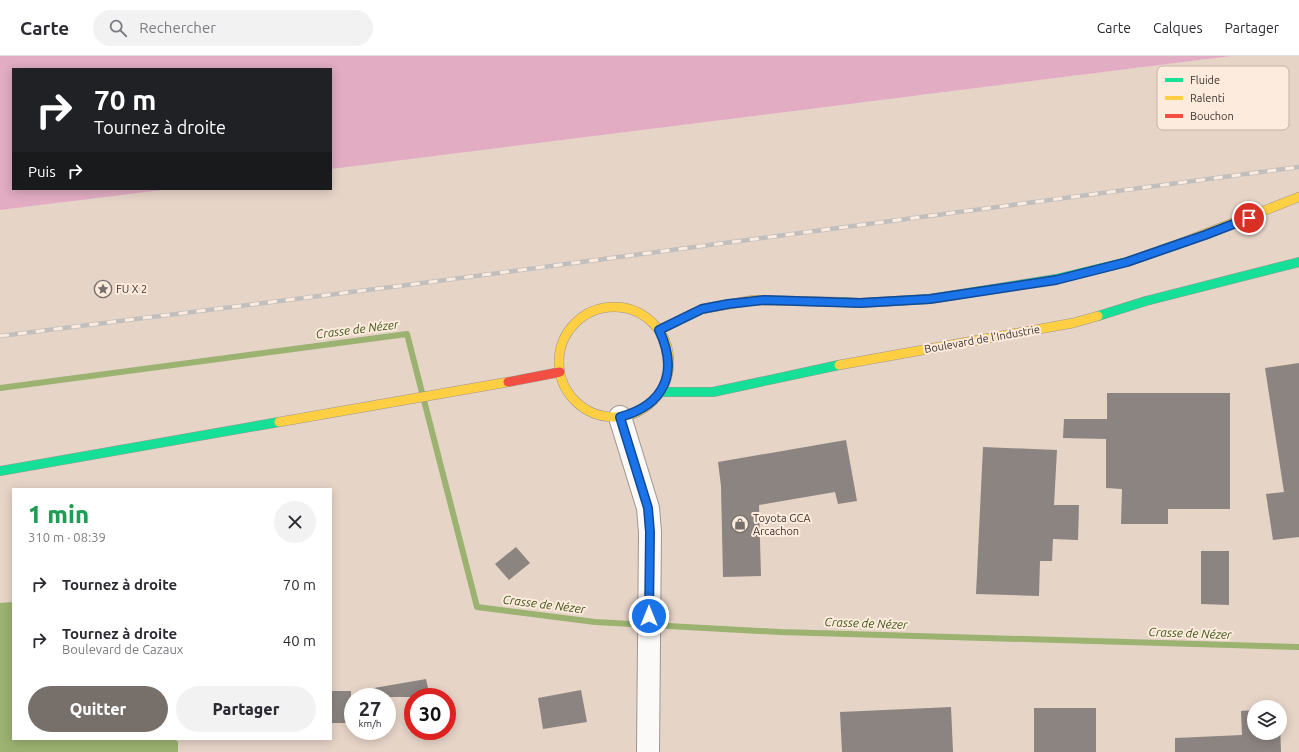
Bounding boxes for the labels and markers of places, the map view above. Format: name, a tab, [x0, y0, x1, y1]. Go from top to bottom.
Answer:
pin	[1232, 201, 1266, 235]
place icon: FU X 2	[93, 279, 113, 299]
place label: FU X 2	[116, 283, 147, 295]
place label: Toyota GCA Arcachon	[753, 512, 811, 537]
shop icon: Toyota GCA Arcachon	[730, 514, 750, 534]

